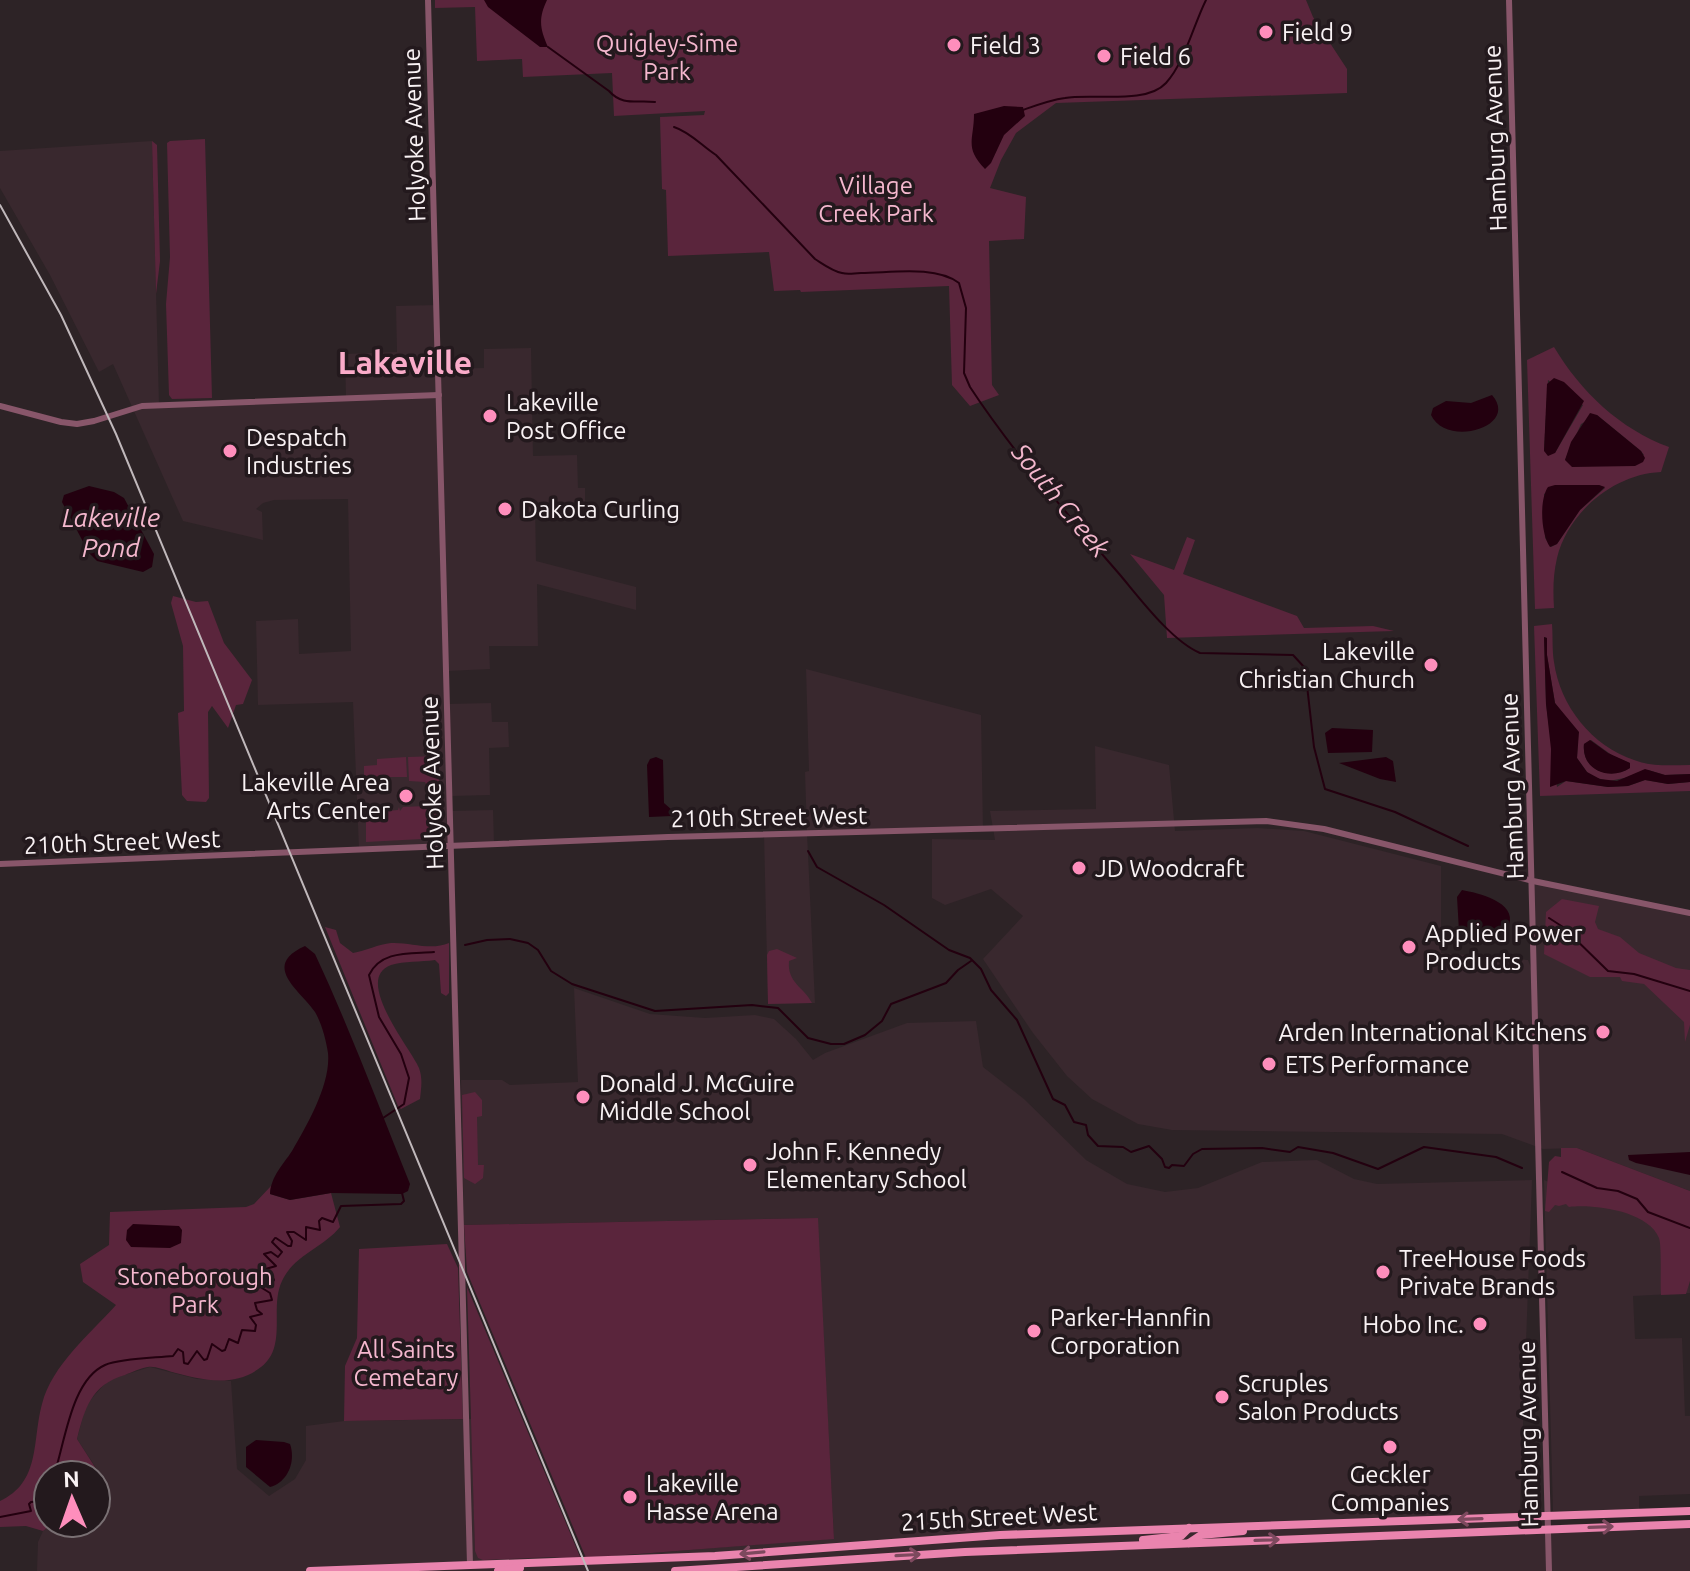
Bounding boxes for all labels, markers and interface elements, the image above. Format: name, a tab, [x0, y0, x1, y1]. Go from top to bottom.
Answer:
place label: Field 9	[1282, 19, 1353, 46]
marker: Field 9	[1257, 23, 1275, 41]
park label: Quigley-Sime Park	[596, 30, 738, 85]
place label: Field 3	[970, 32, 1041, 59]
marker: Field 3	[945, 36, 963, 54]
place label: Field 6	[1120, 43, 1191, 70]
street label: Hamburg Avenue	[1478, 44, 1512, 232]
marker: Field 6	[1095, 47, 1113, 65]
street label: Holyoke Avenue	[397, 48, 431, 222]
park label: Village Creek Park	[818, 172, 934, 227]
district label: Lakeville	[338, 344, 472, 380]
place label: Lakeville Post Office	[506, 389, 627, 444]
marker: Lakeville Post Office	[481, 407, 499, 425]
place label: Despatch Industries	[246, 424, 352, 479]
water label: South Creek	[1006, 437, 1116, 563]
marker: Despatch Industries	[221, 442, 239, 460]
place label: Dakota Curling	[521, 496, 680, 523]
marker: Dakota Curling	[496, 500, 514, 518]
water label: Lakeville Pond	[62, 503, 160, 562]
place label: Lakeville Christian Church	[1238, 638, 1415, 693]
marker: Lakeville Christian Church	[1422, 656, 1440, 674]
street label: Hamburg Avenue	[1495, 692, 1529, 880]
street label: Holyoke Avenue	[415, 696, 449, 870]
place label: Lakeville Area Arts Center	[241, 769, 390, 824]
marker: Lakeville Area Arts Center	[397, 787, 415, 805]
street label: 210th Street West	[670, 802, 868, 832]
street label: 210th Street West	[23, 825, 221, 859]
place label: JD Woodcraft	[1095, 855, 1245, 882]
marker: JD Woodcraft	[1070, 859, 1088, 877]
place label: Applied Power Products	[1425, 920, 1583, 975]
marker: Applied Power Products	[1400, 938, 1418, 956]
place label: Arden International Kitchens	[1279, 1019, 1587, 1046]
marker: Arden International Kitchens	[1594, 1023, 1612, 1041]
place label: ETS Performance	[1285, 1051, 1469, 1078]
marker: ETS Performance	[1260, 1055, 1278, 1073]
place label: Donald J. McGuire Middle School	[599, 1070, 795, 1125]
marker: Donald J. McGuire Middle School	[574, 1088, 592, 1106]
place label: John F. Kennedy Elementary School	[766, 1138, 967, 1193]
marker: John F. Kennedy Elementary School	[741, 1156, 759, 1174]
place label: TreeHouse Foods Private Brands	[1399, 1245, 1586, 1300]
park label: Stoneborough Park	[117, 1263, 273, 1318]
marker: TreeHouse Foods Private Brands	[1374, 1263, 1392, 1281]
place label: Parker-Hannfin Corporation	[1050, 1304, 1211, 1359]
place label: Hobo Inc.	[1362, 1311, 1464, 1338]
marker: Hobo Inc.	[1471, 1315, 1489, 1333]
marker: Parker-Hannfin Corporation	[1025, 1322, 1043, 1340]
park label: All Saints Cemetary	[354, 1336, 459, 1391]
street label: Hamburg Avenue	[1513, 1340, 1543, 1528]
place label: Scruples Salon Products	[1238, 1370, 1399, 1425]
marker: Scruples Salon Products	[1213, 1388, 1231, 1406]
marker: Geckler Companies	[1381, 1438, 1399, 1456]
north arrow	[32, 1459, 112, 1539]
place label: Geckler Companies	[1330, 1461, 1450, 1516]
text: N	[63, 1466, 80, 1491]
place label: Lakeville Hasse Arena	[646, 1470, 779, 1525]
marker: Lakeville Hasse Arena	[621, 1488, 639, 1506]
street label: 215th Street West	[900, 1498, 1098, 1536]
one-way arrow	[1457, 1512, 1484, 1527]
one-way arrow	[1587, 1520, 1614, 1535]
one-way arrow	[1253, 1532, 1280, 1547]
one-way arrow	[739, 1546, 766, 1561]
one-way arrow	[894, 1547, 921, 1562]

